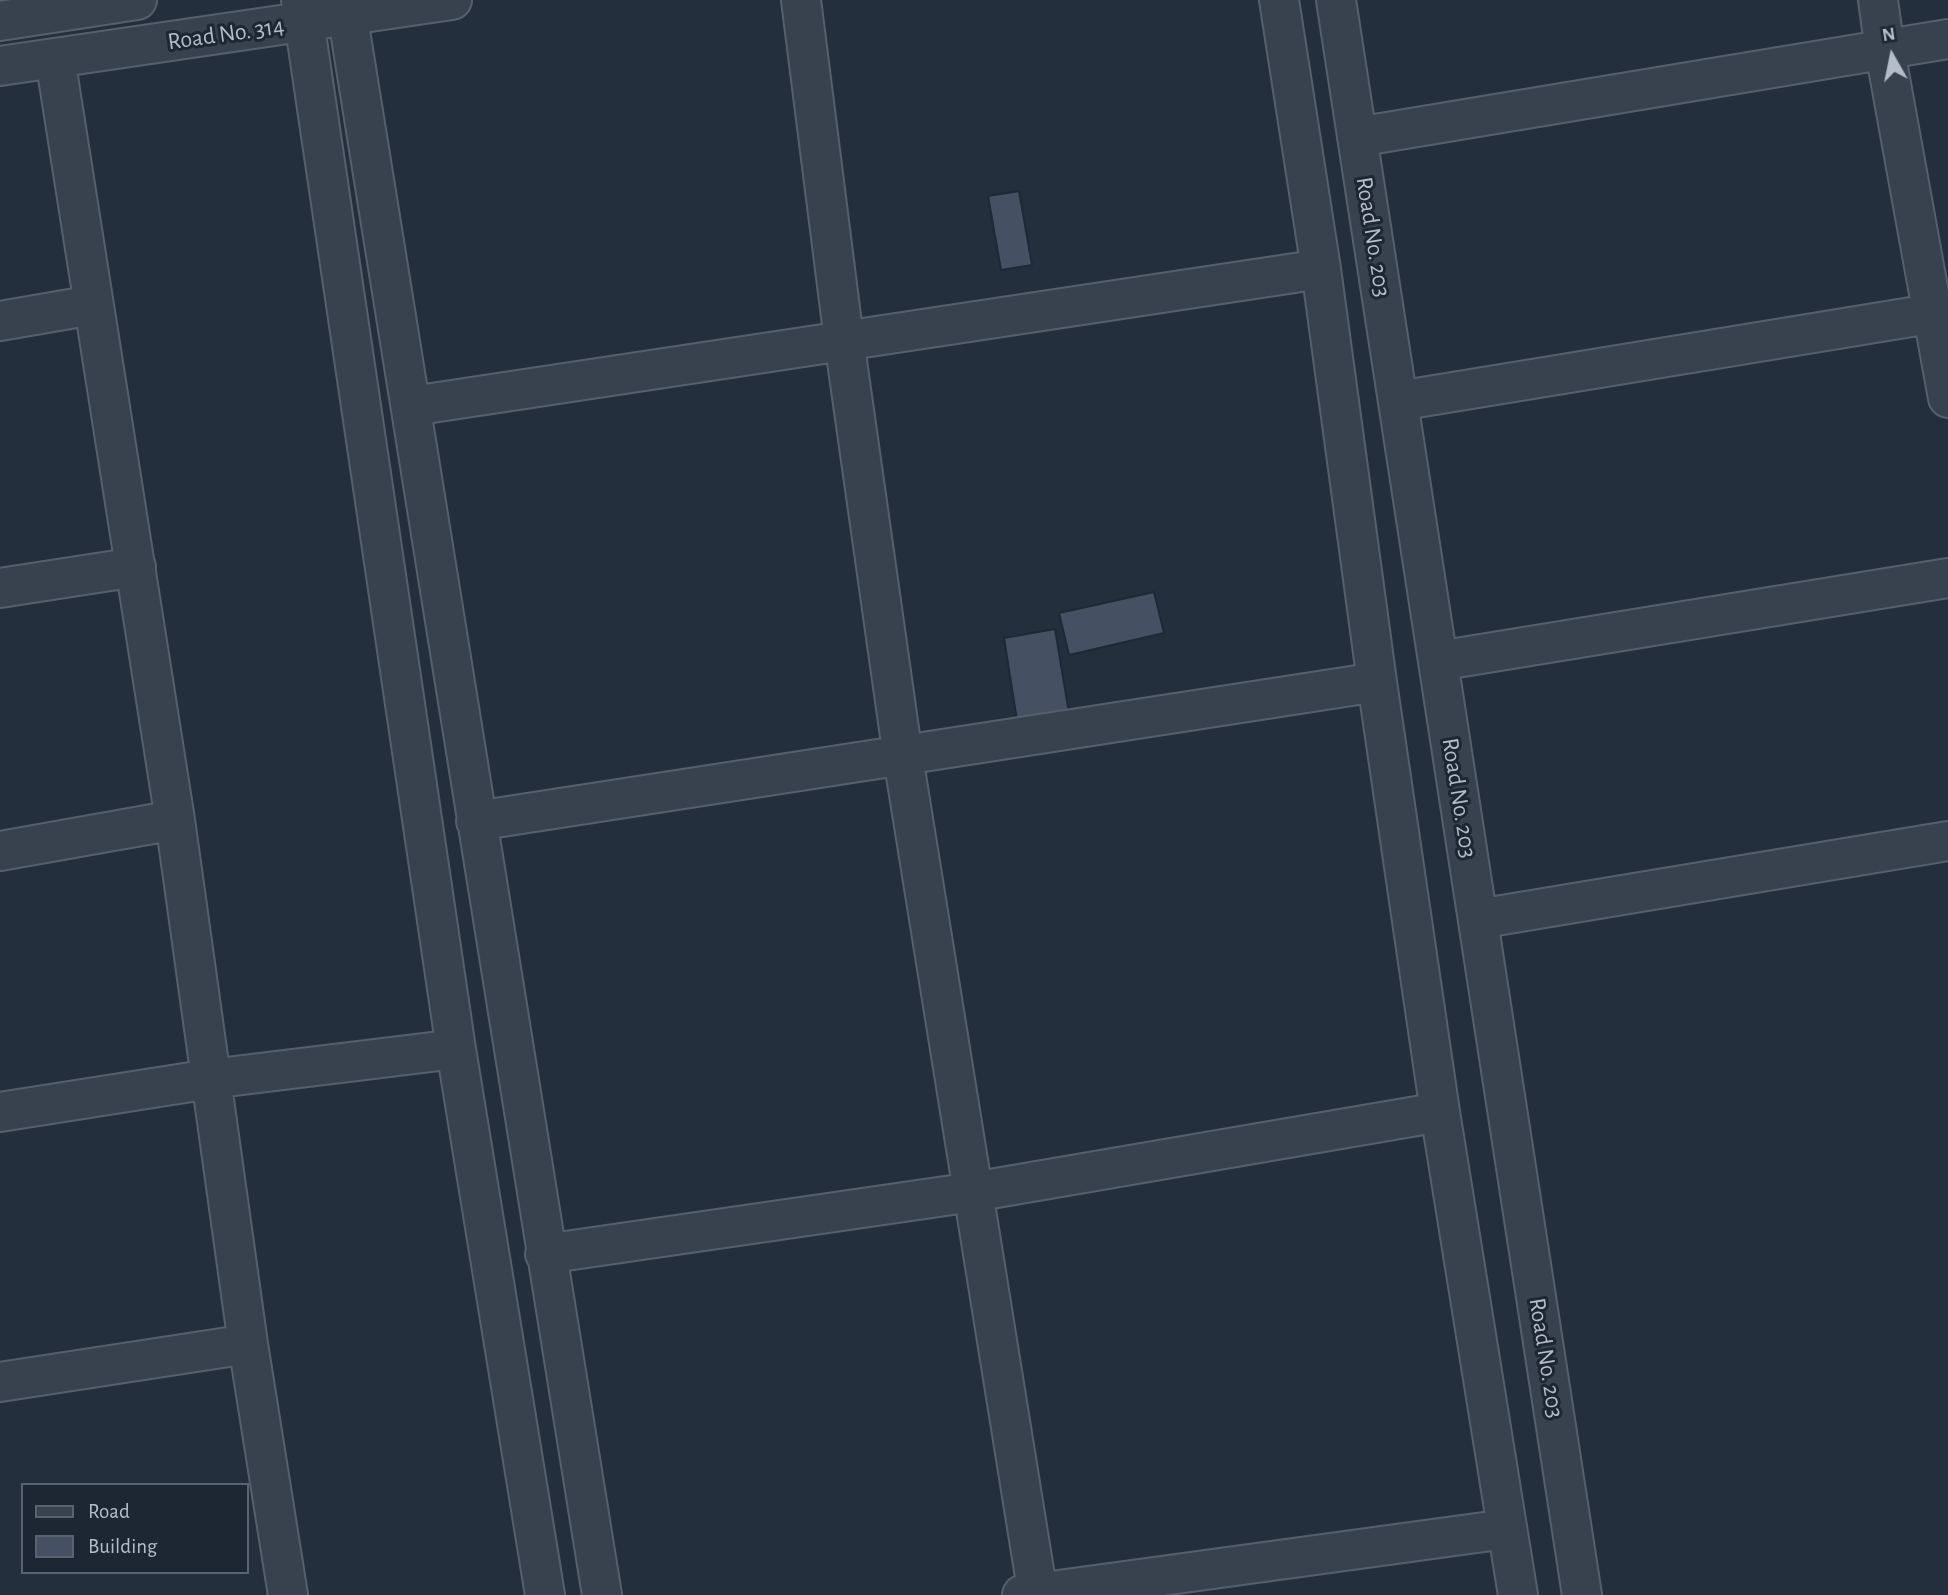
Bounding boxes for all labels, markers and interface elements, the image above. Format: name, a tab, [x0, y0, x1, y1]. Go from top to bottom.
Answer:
street label: Road No. 314	[166, 12, 286, 56]
north arrow	[1857, 21, 1927, 91]
text: N	[1881, 24, 1897, 45]
street label: Road No. 203	[1349, 175, 1397, 299]
street label: Road No. 203	[1435, 736, 1483, 860]
street label: Road No. 203	[1522, 1296, 1570, 1420]
legend	[21, 1483, 248, 1574]
text: Road	[88, 1501, 130, 1522]
text: Building	[88, 1536, 157, 1557]

